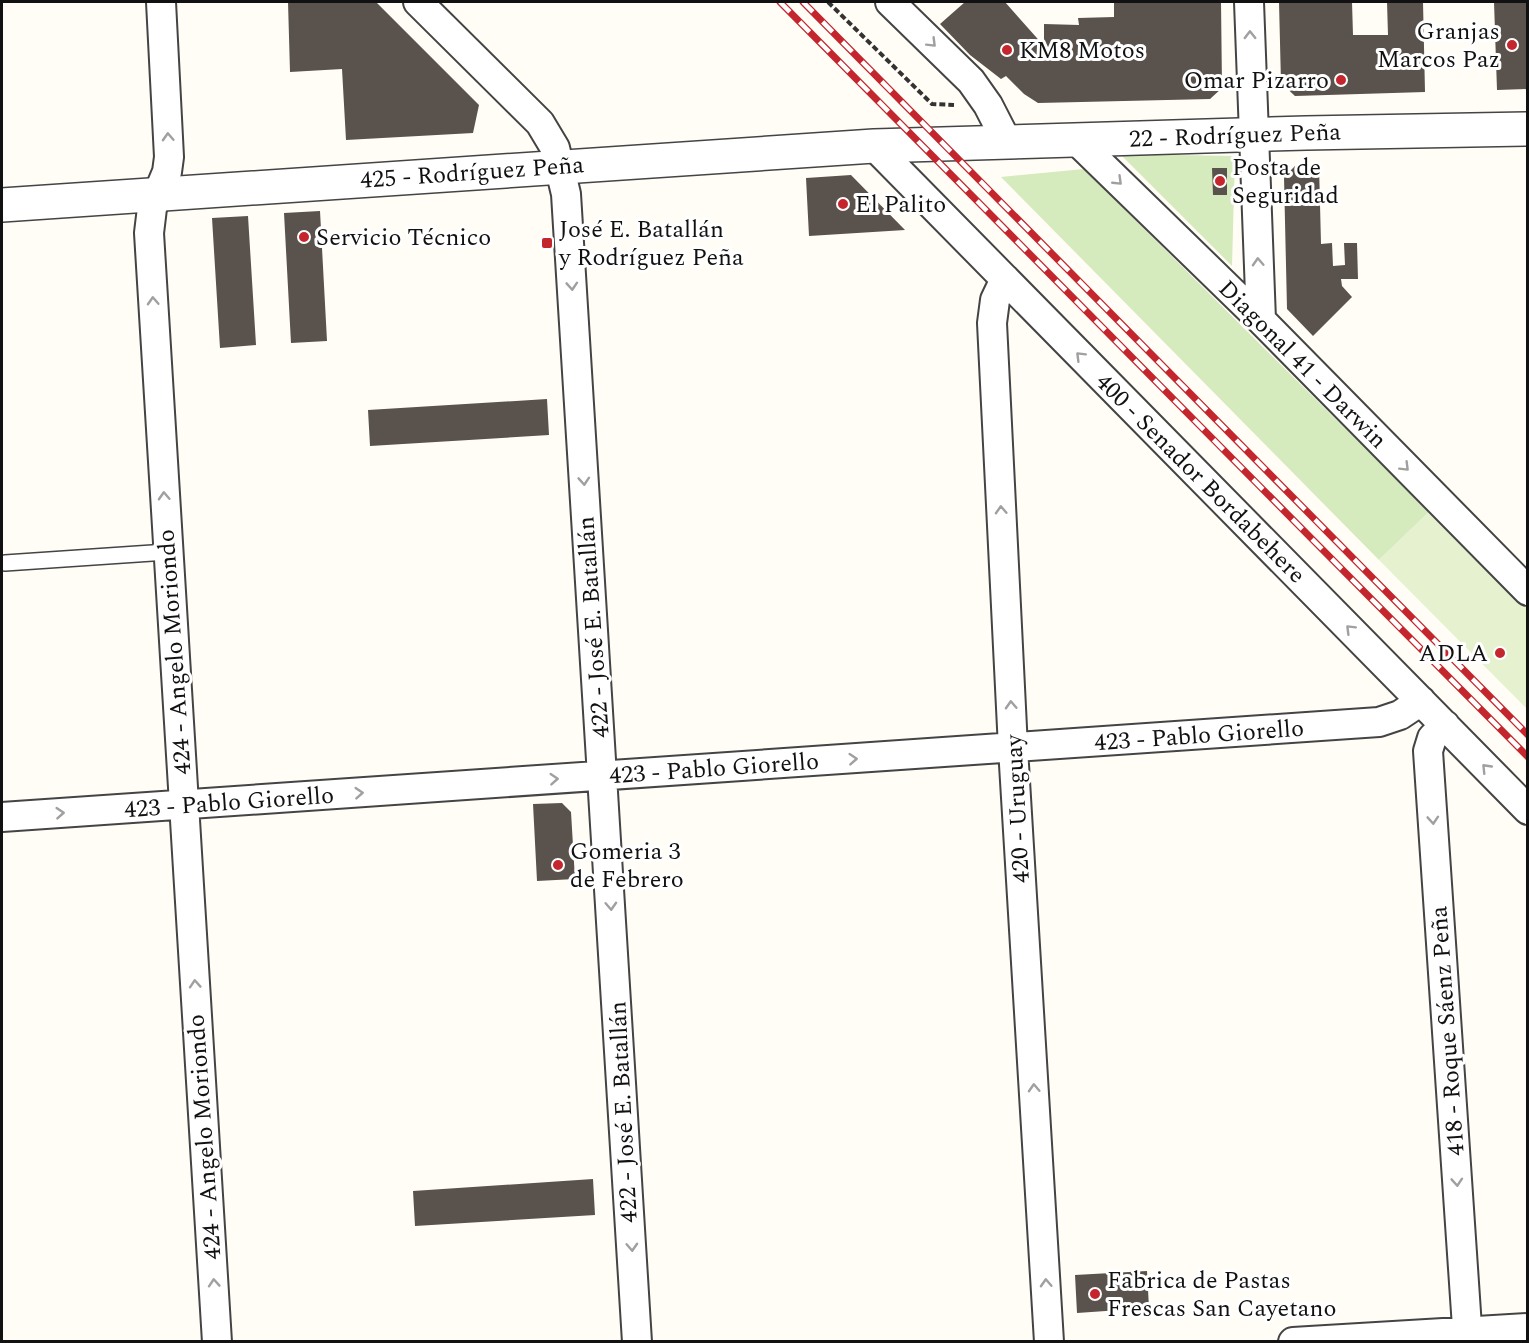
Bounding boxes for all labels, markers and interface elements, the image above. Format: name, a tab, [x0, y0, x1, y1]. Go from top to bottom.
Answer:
place label: Granjas Marcos Paz	[1377, 14, 1500, 78]
one-way arrow	[1244, 30, 1256, 39]
place label: KM8 Motos	[1019, 33, 1145, 69]
one-way arrow	[924, 35, 935, 46]
marker: Granjas Marcos Paz	[1505, 38, 1519, 52]
marker: KM8 Motos	[1000, 43, 1014, 57]
place label: Omar Pizarro	[1184, 63, 1329, 99]
marker: Omar Pizarro	[1334, 73, 1348, 87]
street label: 22 - Rodríguez Peña	[1128, 114, 1342, 158]
one-way arrow	[162, 132, 175, 141]
street label: 425 - Rodríguez Peña	[359, 147, 585, 199]
place label: Posta de Seguridad	[1232, 150, 1339, 214]
one-way arrow	[1111, 173, 1122, 184]
marker: Posta de Seguridad	[1213, 174, 1227, 188]
place label: El Palito	[855, 187, 946, 223]
marker: El Palito	[836, 197, 850, 211]
place label: José E. Batallán y Rodríguez Peña	[558, 212, 744, 276]
place label: Servicio Técnico	[316, 220, 491, 256]
marker: Servicio Técnico	[297, 230, 311, 244]
marker: José E. Batallán y Rodríguez Peña	[540, 236, 554, 250]
one-way arrow	[1252, 258, 1265, 267]
street label: Diagonal 41 - Darwin	[1209, 272, 1395, 458]
one-way arrow	[565, 282, 578, 291]
one-way arrow	[147, 296, 160, 305]
one-way arrow	[1076, 352, 1087, 362]
street label: 400 - Senador Bordabehere	[1087, 365, 1314, 592]
one-way arrow	[1397, 459, 1408, 470]
one-way arrow	[577, 476, 590, 485]
one-way arrow	[158, 491, 171, 500]
one-way arrow	[995, 506, 1008, 515]
street label: 422 - José E. Batallán	[568, 515, 620, 739]
street label: 424 - Angelo Moriondo	[148, 528, 202, 776]
one-way arrow	[1346, 626, 1357, 637]
place label: ADLA	[1419, 636, 1488, 672]
marker: ADLA	[1493, 646, 1507, 660]
one-way arrow	[1004, 701, 1017, 710]
street label: 423 - Pablo Giorello	[1093, 711, 1305, 761]
street label: 420 - Uruguay	[996, 732, 1040, 884]
street label: 423 - Pablo Giorello	[608, 744, 820, 794]
one-way arrow	[849, 752, 858, 765]
one-way arrow	[1483, 764, 1494, 775]
one-way arrow	[549, 773, 558, 786]
street label: 423 - Pablo Giorello	[123, 778, 335, 828]
one-way arrow	[355, 786, 364, 799]
one-way arrow	[55, 807, 64, 820]
one-way arrow	[1426, 815, 1439, 824]
place label: Gomeria 3 de Febrero	[570, 834, 684, 898]
marker: Gomeria 3 de Febrero	[551, 858, 565, 872]
one-way arrow	[604, 901, 617, 910]
street label: 418 - Roque Sáenz Peña	[1421, 905, 1475, 1157]
one-way arrow	[188, 979, 201, 988]
street label: 422 - José E. Batallán	[600, 1000, 648, 1224]
street label: 424 - Angelo Moriondo	[178, 1013, 232, 1261]
one-way arrow	[1027, 1084, 1040, 1093]
one-way arrow	[1450, 1178, 1463, 1187]
one-way arrow	[625, 1243, 638, 1252]
place label: Fabrica de Pastas Frescas San Cayetano	[1107, 1263, 1336, 1327]
one-way arrow	[207, 1279, 220, 1288]
one-way arrow	[1039, 1279, 1052, 1288]
marker: Fabrica de Pastas Frescas San Cayetano	[1088, 1287, 1102, 1301]

